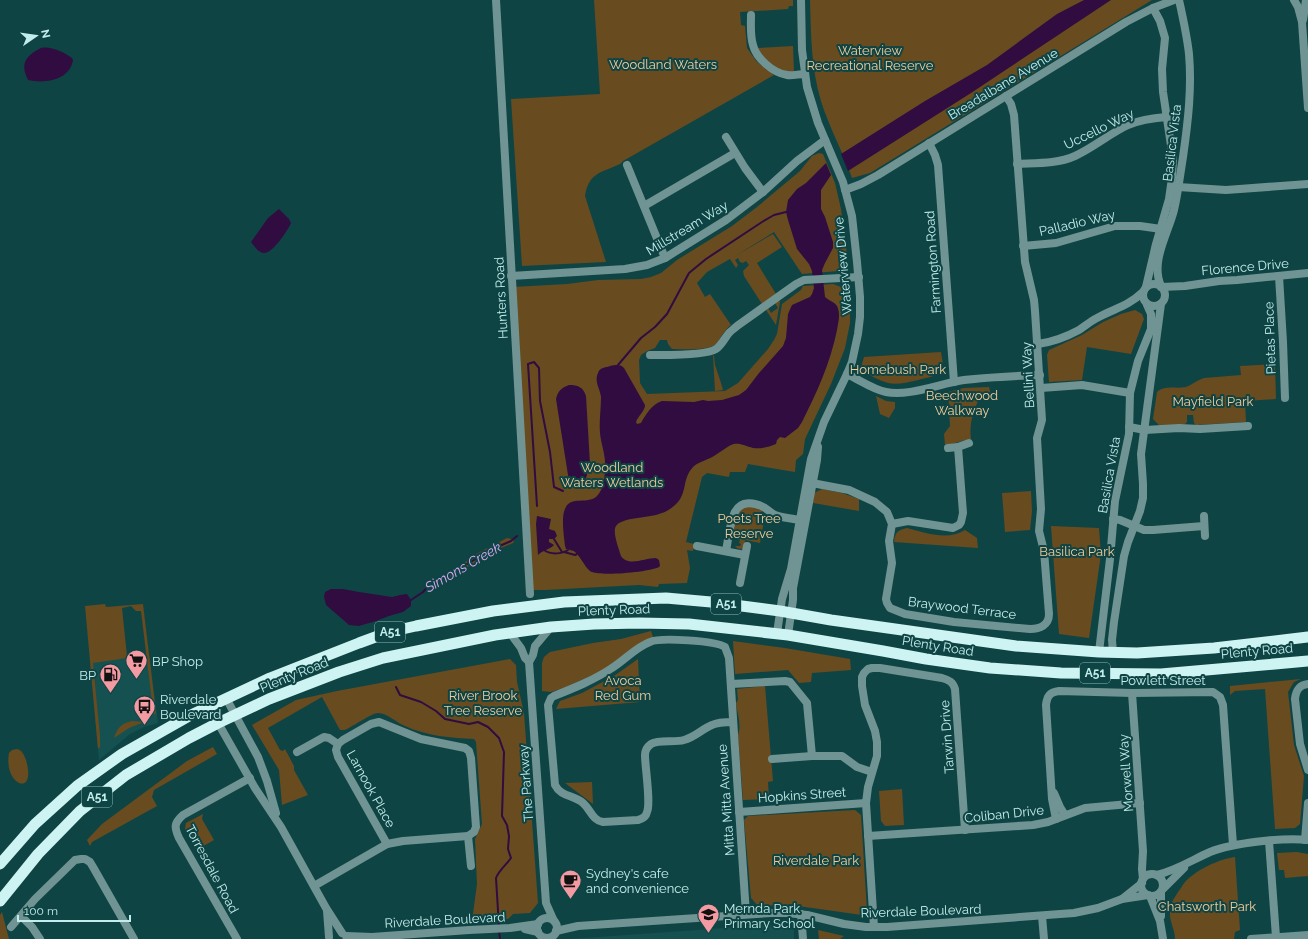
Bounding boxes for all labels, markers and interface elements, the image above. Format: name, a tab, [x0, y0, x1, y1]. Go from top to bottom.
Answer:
north arrow	[16, 16, 56, 56]
text: N	[38, 28, 53, 39]
park label: Waterview Recreational Reserve	[807, 43, 934, 73]
street label: Breadalbane Avenue	[945, 45, 1061, 123]
park label: Woodland Waters	[609, 57, 717, 72]
street label: Basilica Vista	[1160, 104, 1184, 182]
street label: Uccello Way	[1062, 106, 1136, 152]
street label: Millstream Way	[643, 198, 731, 258]
street label: Palladio Way	[1038, 207, 1116, 239]
street label: Farmington Road	[922, 210, 944, 314]
street label: Waterview Drive	[831, 216, 855, 316]
street label: Florence Drive	[1201, 256, 1290, 278]
street label: Hunters Road	[491, 257, 511, 339]
street label: Pietas Place	[1261, 301, 1279, 375]
street label: Bellini Way	[1019, 341, 1037, 409]
park label: Homebush Park	[850, 362, 946, 377]
park label: Beechwood Walkway	[926, 388, 998, 418]
park label: Mayfield Park	[1173, 394, 1254, 409]
street label: Basilica Vista	[1095, 435, 1123, 515]
park label: Woodland Waters Wetlands	[561, 460, 663, 490]
park label: Poets Tree Reserve	[717, 511, 781, 541]
water label: Simons Creek	[421, 538, 504, 596]
park label: Basilica Park	[1039, 544, 1115, 559]
road number: A51	[711, 594, 741, 614]
street label: Braywood Terrace	[907, 594, 1017, 622]
street label: Plenty Road	[578, 601, 650, 619]
road number: A51	[375, 622, 405, 642]
street label: Plenty Road	[901, 633, 975, 659]
street label: Plenty Road	[1220, 640, 1294, 662]
supermarket icon: BP Shop	[124, 648, 150, 681]
place label: BP Shop	[152, 654, 203, 669]
street label: Plenty Road	[258, 654, 330, 696]
fuel station icon: BP	[98, 662, 124, 695]
road number: A51	[1080, 663, 1110, 683]
place label: BP	[79, 668, 96, 683]
park label: Avoca Red Gum	[595, 673, 651, 703]
street label: Powlett Street	[1120, 673, 1206, 688]
park label: River Brook Tree Reserve	[444, 688, 523, 718]
place label: Riverdale Boulevard	[160, 692, 221, 722]
bus stop icon: Riverdale Boulevard	[131, 693, 157, 726]
street label: Tarwin Drive	[937, 699, 957, 774]
street label: Morwell Way	[1116, 734, 1136, 812]
street label: Mitta Mitta Avenue	[715, 743, 737, 856]
street label: The Parkway	[516, 744, 536, 822]
street label: Larnook Place	[344, 748, 399, 831]
street label: Hopkins Street	[757, 784, 847, 806]
road number: A51	[82, 787, 112, 807]
street label: Coliban Drive	[963, 802, 1045, 826]
street label: Torresdale Road	[182, 822, 242, 916]
park label: Riverdale Park	[773, 853, 859, 868]
place label: Sydney's cafe and convenience	[586, 866, 689, 896]
cafe icon: Sydney's cafe and convenience	[557, 867, 583, 900]
scale bar	[18, 897, 130, 923]
park label: Chatsworth Park	[1158, 899, 1256, 914]
place label: Mernda Park Primary School	[724, 901, 815, 931]
street label: Riverdale Boulevard	[860, 901, 982, 921]
school or university icon: Mernda Park Primary School	[695, 902, 721, 935]
text: 100 m	[24, 904, 58, 918]
street label: Riverdale Boulevard	[384, 909, 506, 931]

